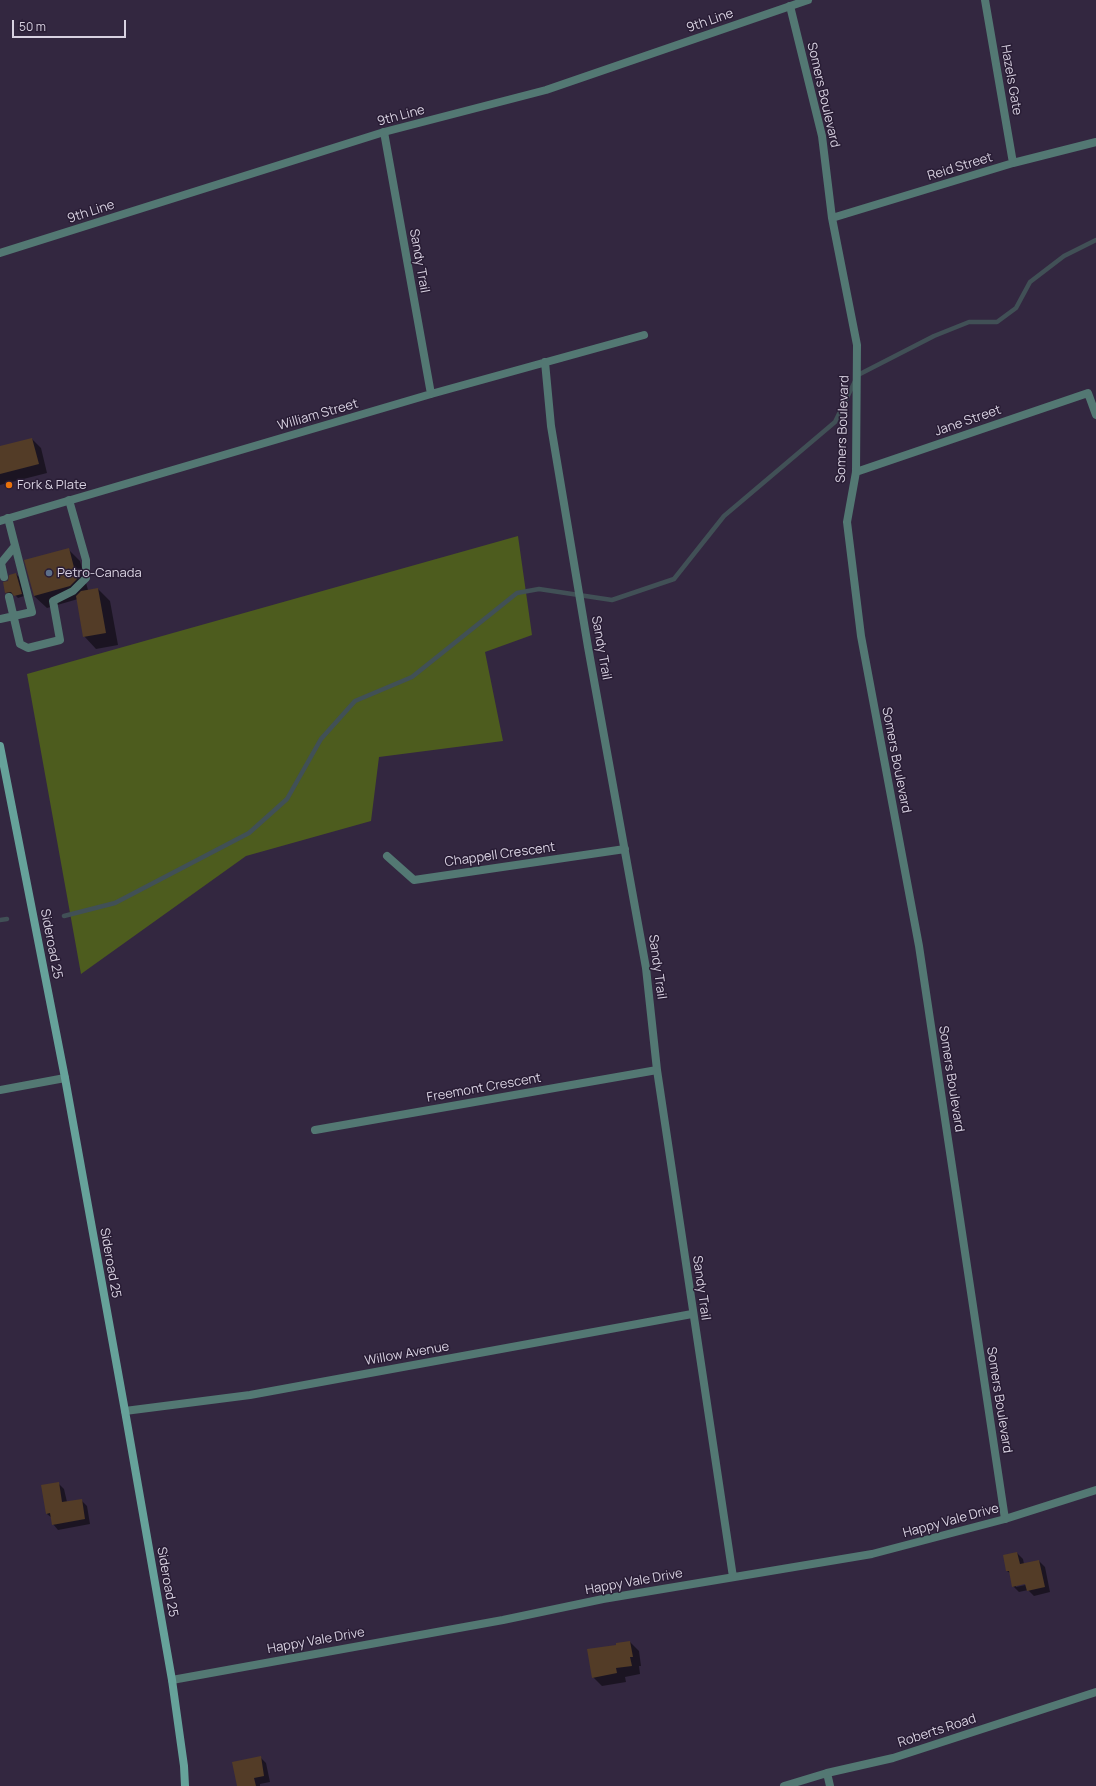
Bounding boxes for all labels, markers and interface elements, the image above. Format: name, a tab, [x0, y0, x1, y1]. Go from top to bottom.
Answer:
street label: 9th Line	[685, 6, 735, 36]
scale bar	[14, 12, 128, 38]
text: 50 m	[19, 18, 46, 35]
street label: Somers Boulevard	[803, 41, 843, 149]
street label: Hazels Gate	[997, 43, 1025, 117]
street label: 9th Line	[376, 102, 426, 130]
street label: Reid Street	[926, 150, 994, 184]
street label: 9th Line	[66, 197, 116, 227]
street label: Sandy Trail	[406, 228, 432, 294]
street label: Somers Boulevard	[833, 375, 853, 483]
street label: William Street	[276, 396, 360, 434]
street label: Jane Street	[933, 402, 1003, 440]
place label: Fork & Plate	[17, 477, 86, 493]
marker: Fork & Plate	[4, 480, 14, 490]
place label: Petro-Canada	[57, 565, 142, 581]
marker: Petro-Canada	[44, 568, 54, 578]
street label: Sandy Trail	[588, 615, 614, 681]
street label: Somers Boulevard	[878, 706, 914, 814]
street label: Chappell Crescent	[444, 840, 556, 870]
street label: Sideroad 25	[37, 908, 65, 980]
street label: Sandy Trail	[645, 934, 669, 1000]
street label: Somers Boulevard	[935, 1025, 967, 1133]
street label: Freemont Crescent	[426, 1070, 542, 1106]
street label: Sideroad 25	[96, 1227, 124, 1299]
street label: Sandy Trail	[689, 1255, 713, 1321]
street label: Willow Avenue	[364, 1339, 450, 1369]
street label: Somers Boulevard	[983, 1346, 1015, 1454]
street label: Happy Vale Drive	[901, 1501, 1001, 1541]
street label: Sideroad 25	[153, 1546, 181, 1618]
street label: Happy Vale Drive	[584, 1566, 684, 1598]
street label: Happy Vale Drive	[266, 1625, 366, 1657]
street label: Roberts Road	[896, 1711, 978, 1751]

